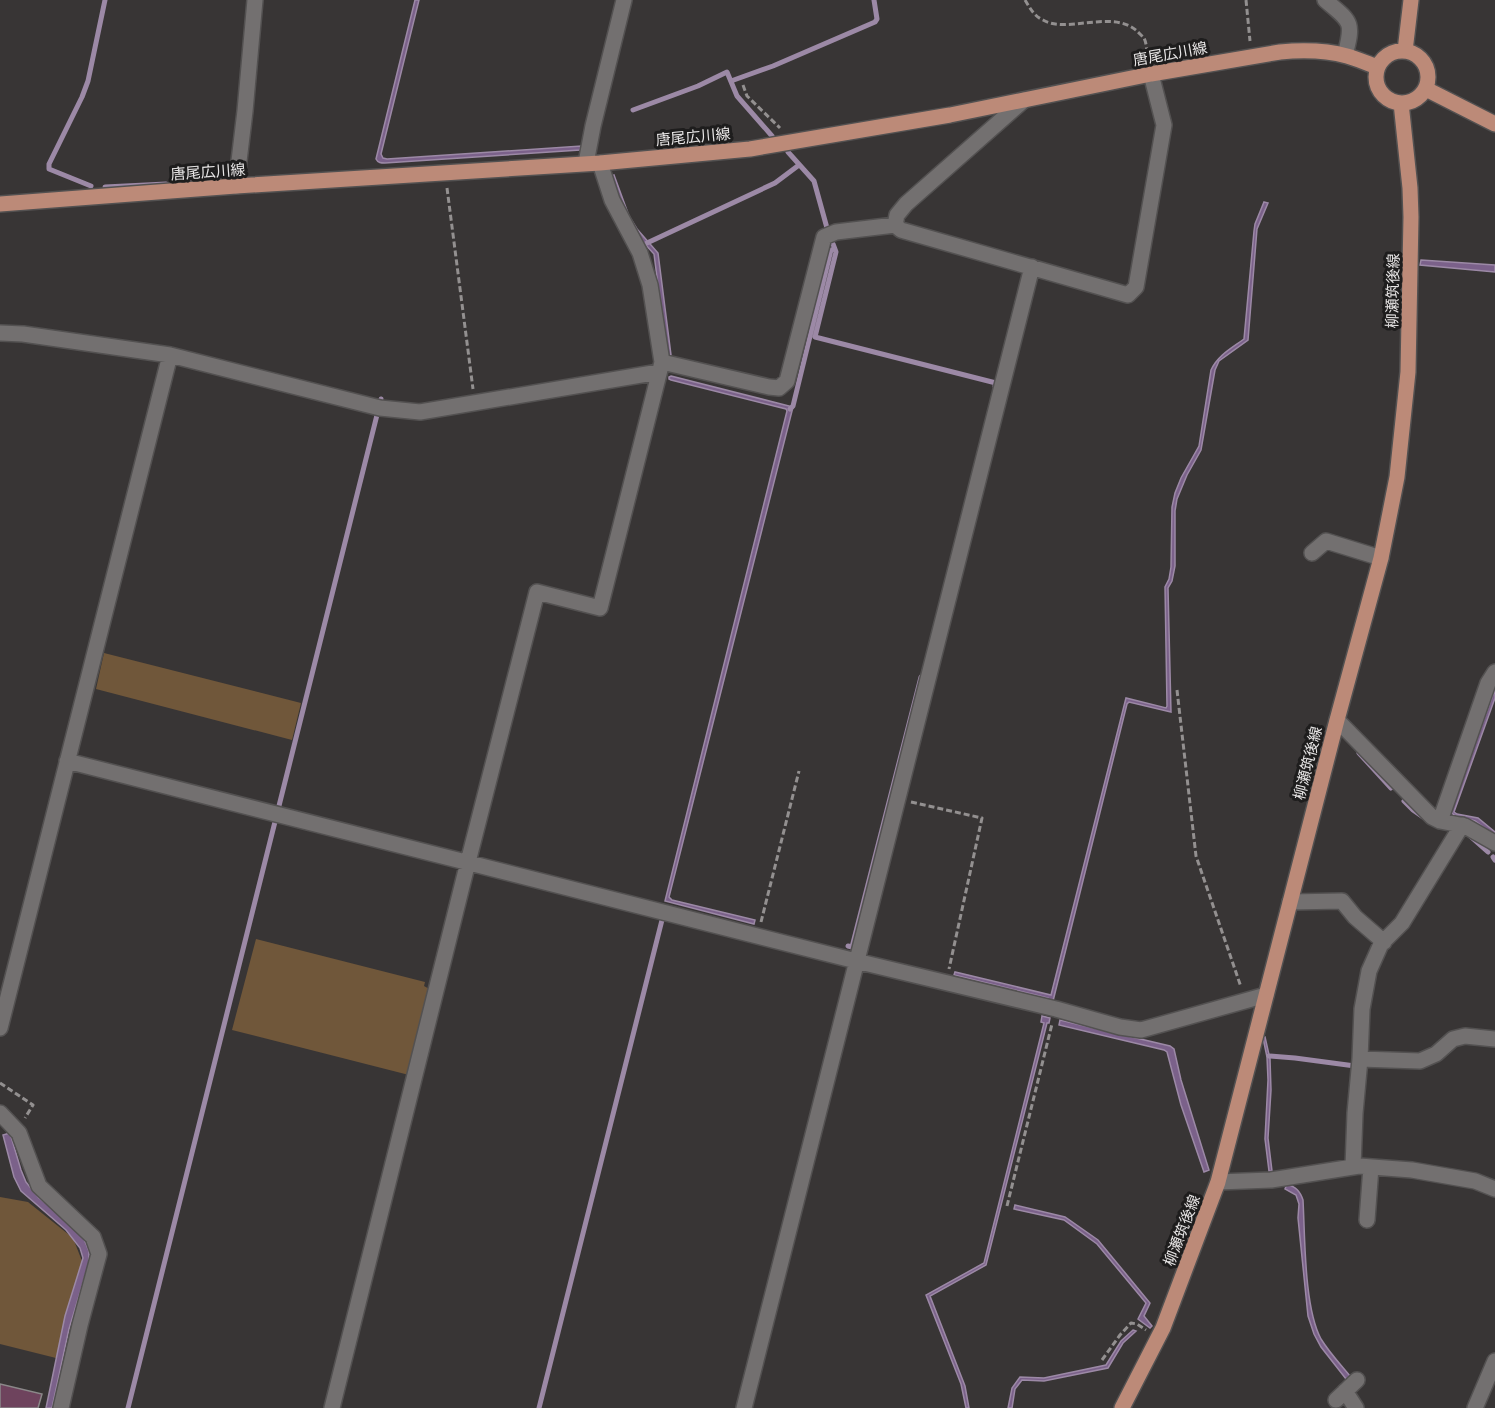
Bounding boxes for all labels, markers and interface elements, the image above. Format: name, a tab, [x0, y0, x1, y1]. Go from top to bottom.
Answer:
street label: 唐尾広川線	[1131, 38, 1209, 68]
street label: 唐尾広川線	[655, 124, 731, 148]
street label: 唐尾広川線	[170, 159, 246, 183]
street label: 柳瀬筑後線	[1382, 253, 1402, 329]
street label: 柳瀬筑後線	[1289, 724, 1325, 802]
street label: 柳瀬筑後線	[1159, 1192, 1203, 1268]

